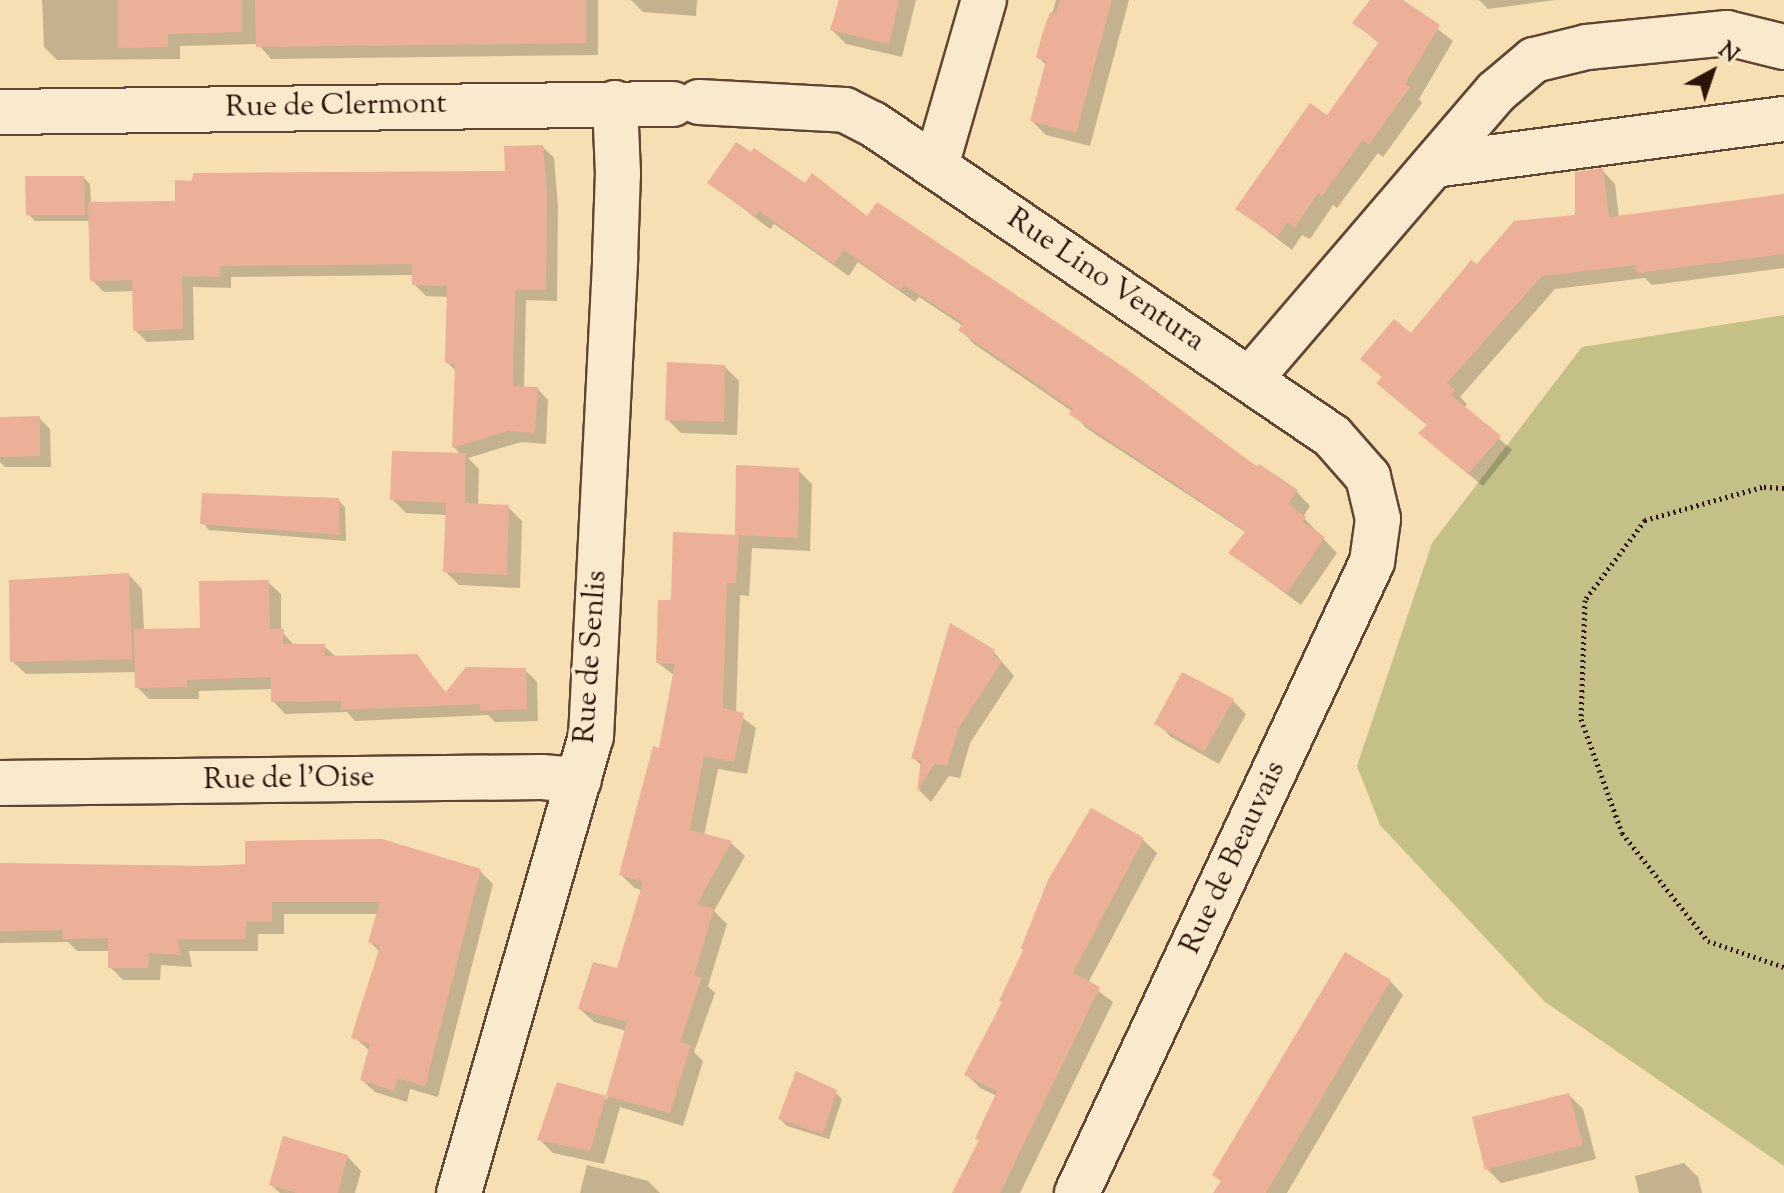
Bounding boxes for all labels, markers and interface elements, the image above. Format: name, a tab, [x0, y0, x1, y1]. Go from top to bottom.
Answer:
north arrow	[1672, 32, 1752, 112]
text: N	[1710, 36, 1744, 72]
street label: Rue de Clermont	[225, 87, 447, 127]
street label: Rue Lino Ventura	[999, 202, 1211, 360]
street label: Rue de Senlis	[568, 569, 616, 745]
street label: Rue de Beauvais	[1174, 756, 1294, 960]
street label: Rue de l'Oise	[203, 761, 375, 799]

